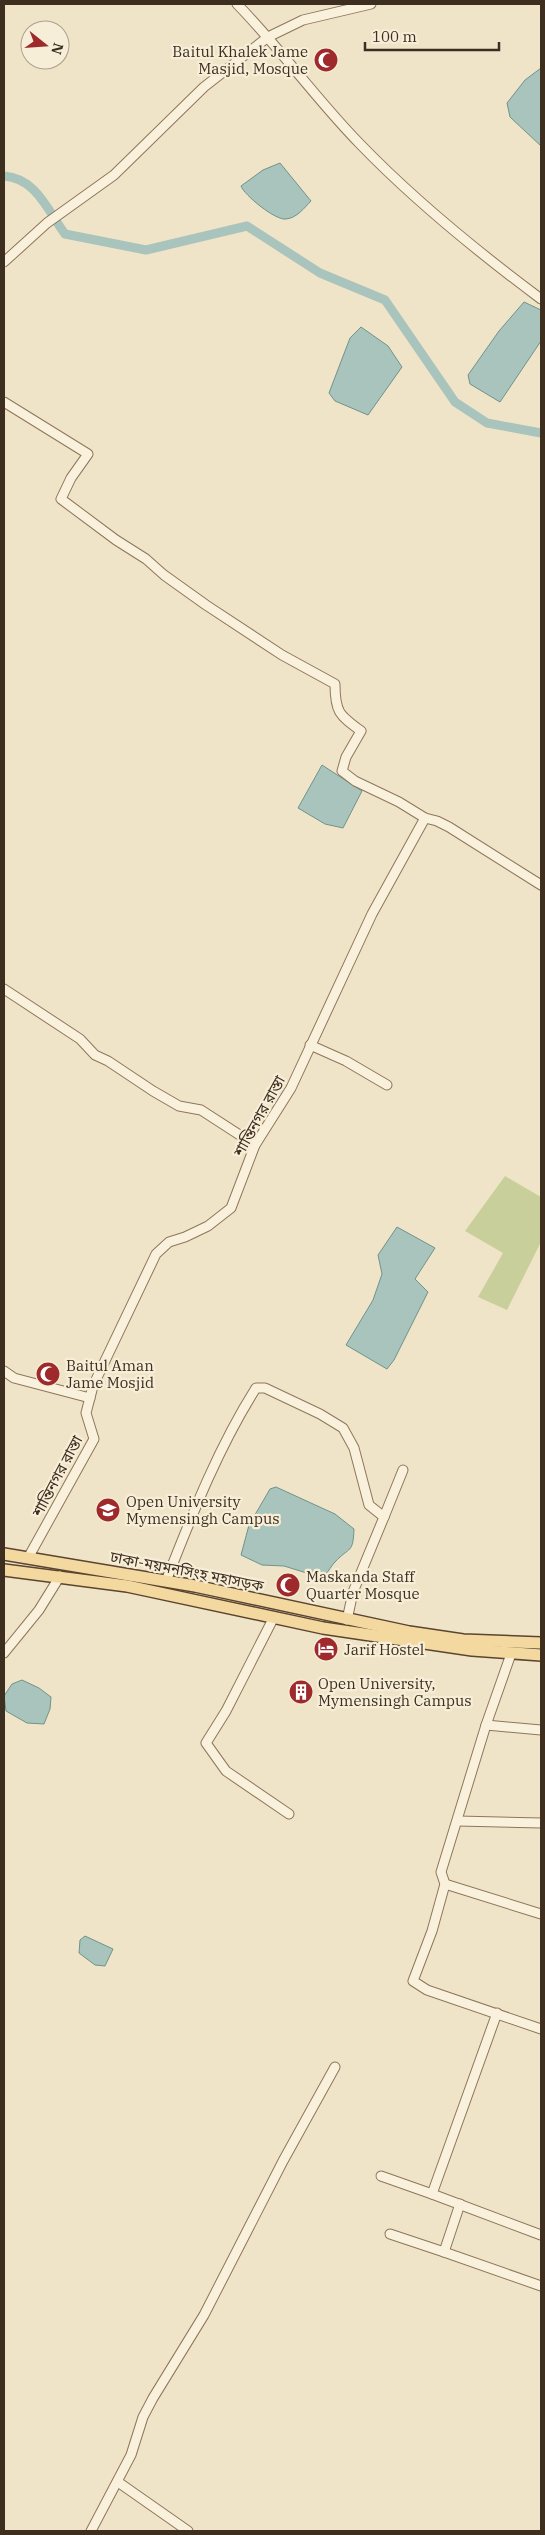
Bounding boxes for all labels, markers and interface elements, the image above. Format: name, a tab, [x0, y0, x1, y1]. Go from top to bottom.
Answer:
north arrow	[20, 20, 70, 70]
scale bar	[365, 20, 499, 52]
text: 100 m	[372, 27, 417, 46]
text: N	[47, 41, 68, 57]
place label: Baitul Khalek Jame Masjid, Mosque	[172, 42, 308, 78]
mosque icon: Baitul Khalek Jame Masjid, Mosque	[313, 47, 339, 73]
street label: শান্তিনগর রাস্তা	[229, 1071, 289, 1161]
place label: Baitul Aman Jame Mosjid	[66, 1356, 154, 1392]
mosque icon: Baitul Aman Jame Mosjid	[35, 1361, 61, 1387]
street label: শান্তিনগর রাস্তা	[27, 1431, 87, 1521]
place label: Open University Mymensingh Campus	[126, 1492, 280, 1528]
school or university icon: Open University Mymensingh Campus	[95, 1497, 121, 1523]
street label: ঢাকা-ময়মনসিংহ মহাসড়ক	[108, 1547, 266, 1595]
place label: Maskanda Staff Quarter Mosque	[306, 1567, 420, 1603]
mosque icon: Maskanda Staff Quarter Mosque	[275, 1572, 301, 1598]
hotel icon: Jarif Hostel	[313, 1636, 339, 1662]
place label: Jarif Hostel	[344, 1640, 424, 1659]
place label: Open University, Mymensingh Campus	[318, 1674, 472, 1710]
building icon: Open University, Mymensingh Campus	[288, 1679, 314, 1705]

